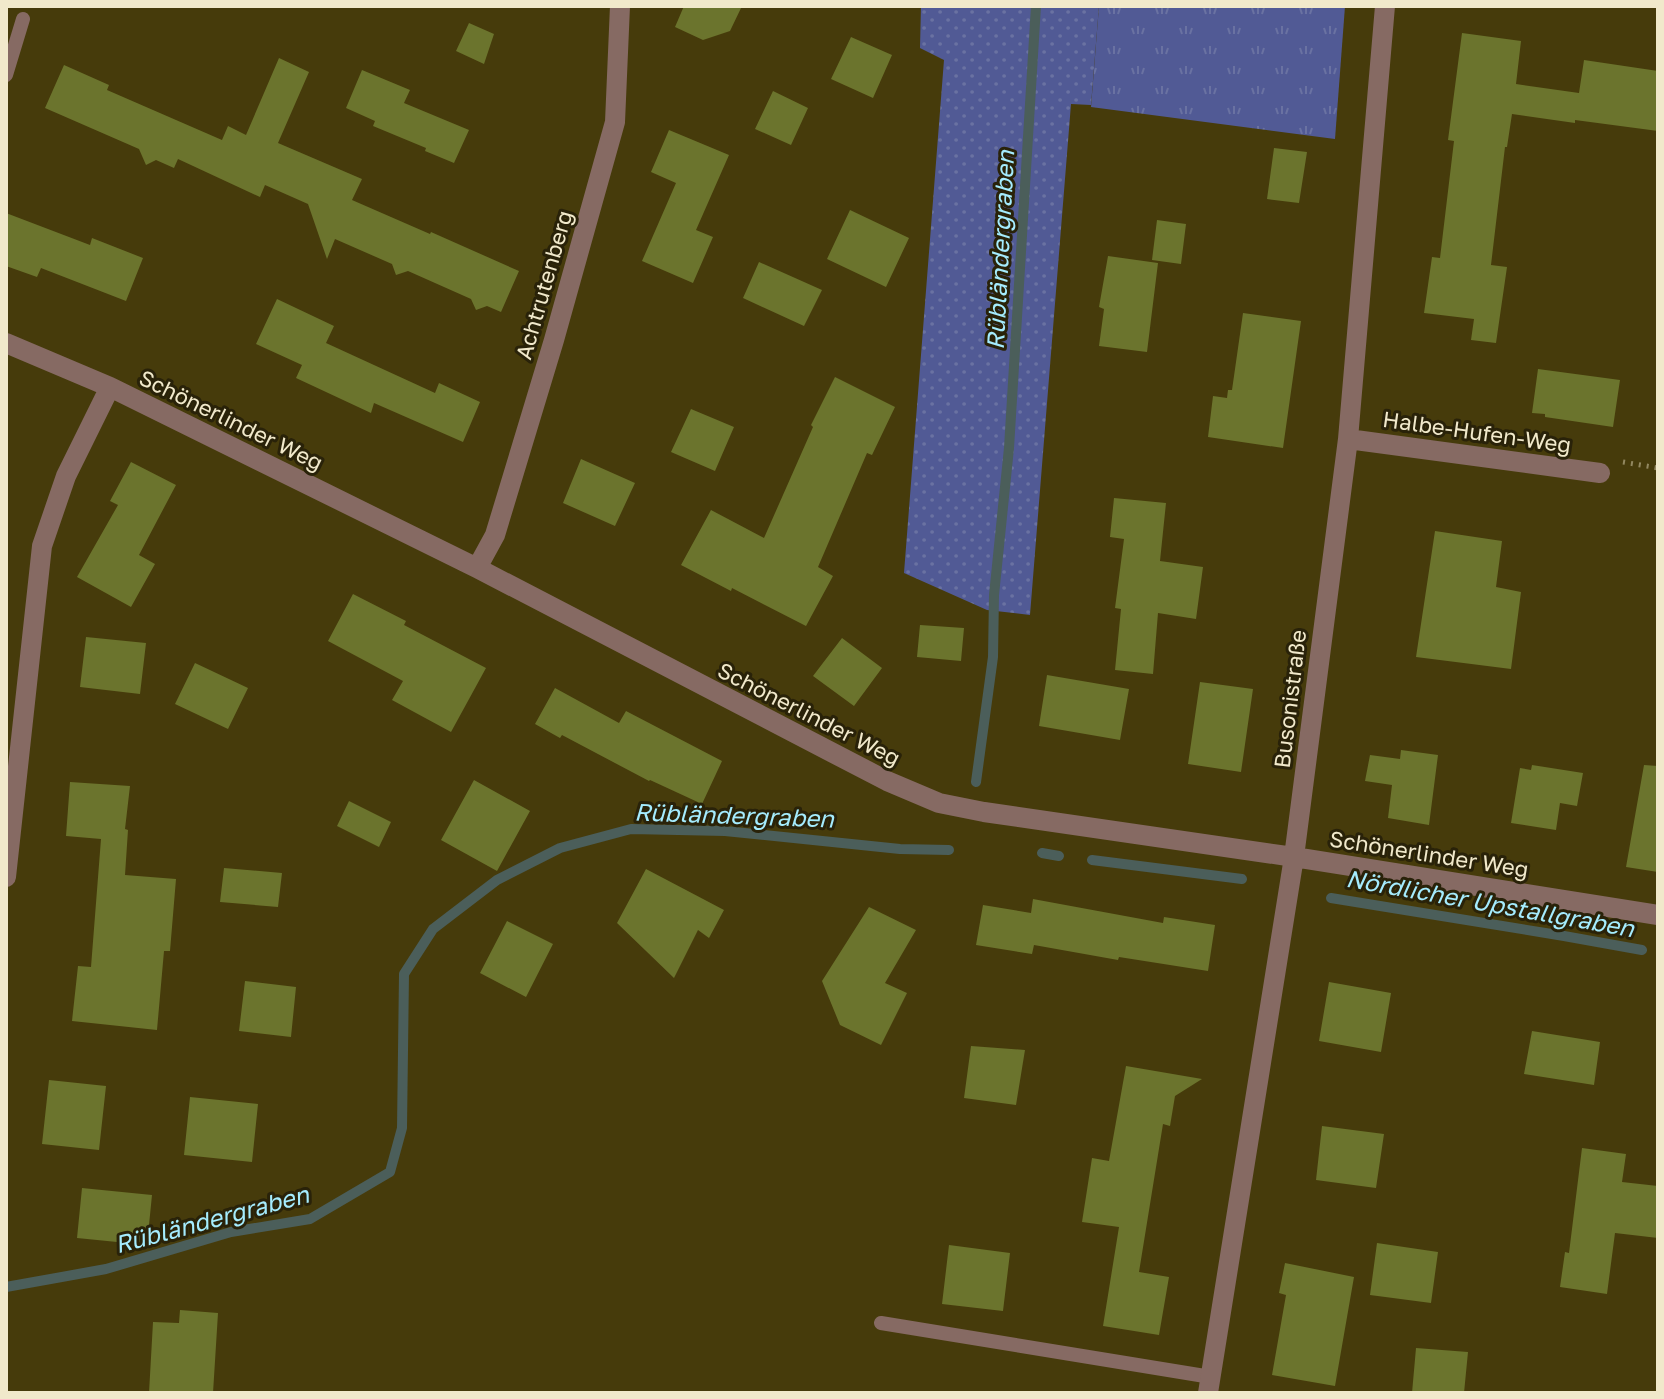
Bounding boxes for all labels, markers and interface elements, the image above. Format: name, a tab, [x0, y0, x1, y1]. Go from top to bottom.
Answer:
water label: Rübländergraben	[980, 148, 1020, 351]
street label: Achtrutenberg	[509, 207, 578, 362]
street label: Schönerlinder Weg	[135, 363, 327, 476]
street label: Halbe-Hufen-Weg	[1381, 405, 1573, 458]
street label: Busonistraße	[1268, 628, 1311, 770]
street label: Schönerlinder Weg	[714, 656, 905, 771]
water label: Rübländergraben	[634, 797, 836, 834]
street label: Schönerlinder Weg	[1328, 824, 1530, 883]
water label: Nördlicher Upstallgraben	[1344, 863, 1638, 943]
water label: Rübländergraben	[111, 1178, 313, 1259]

